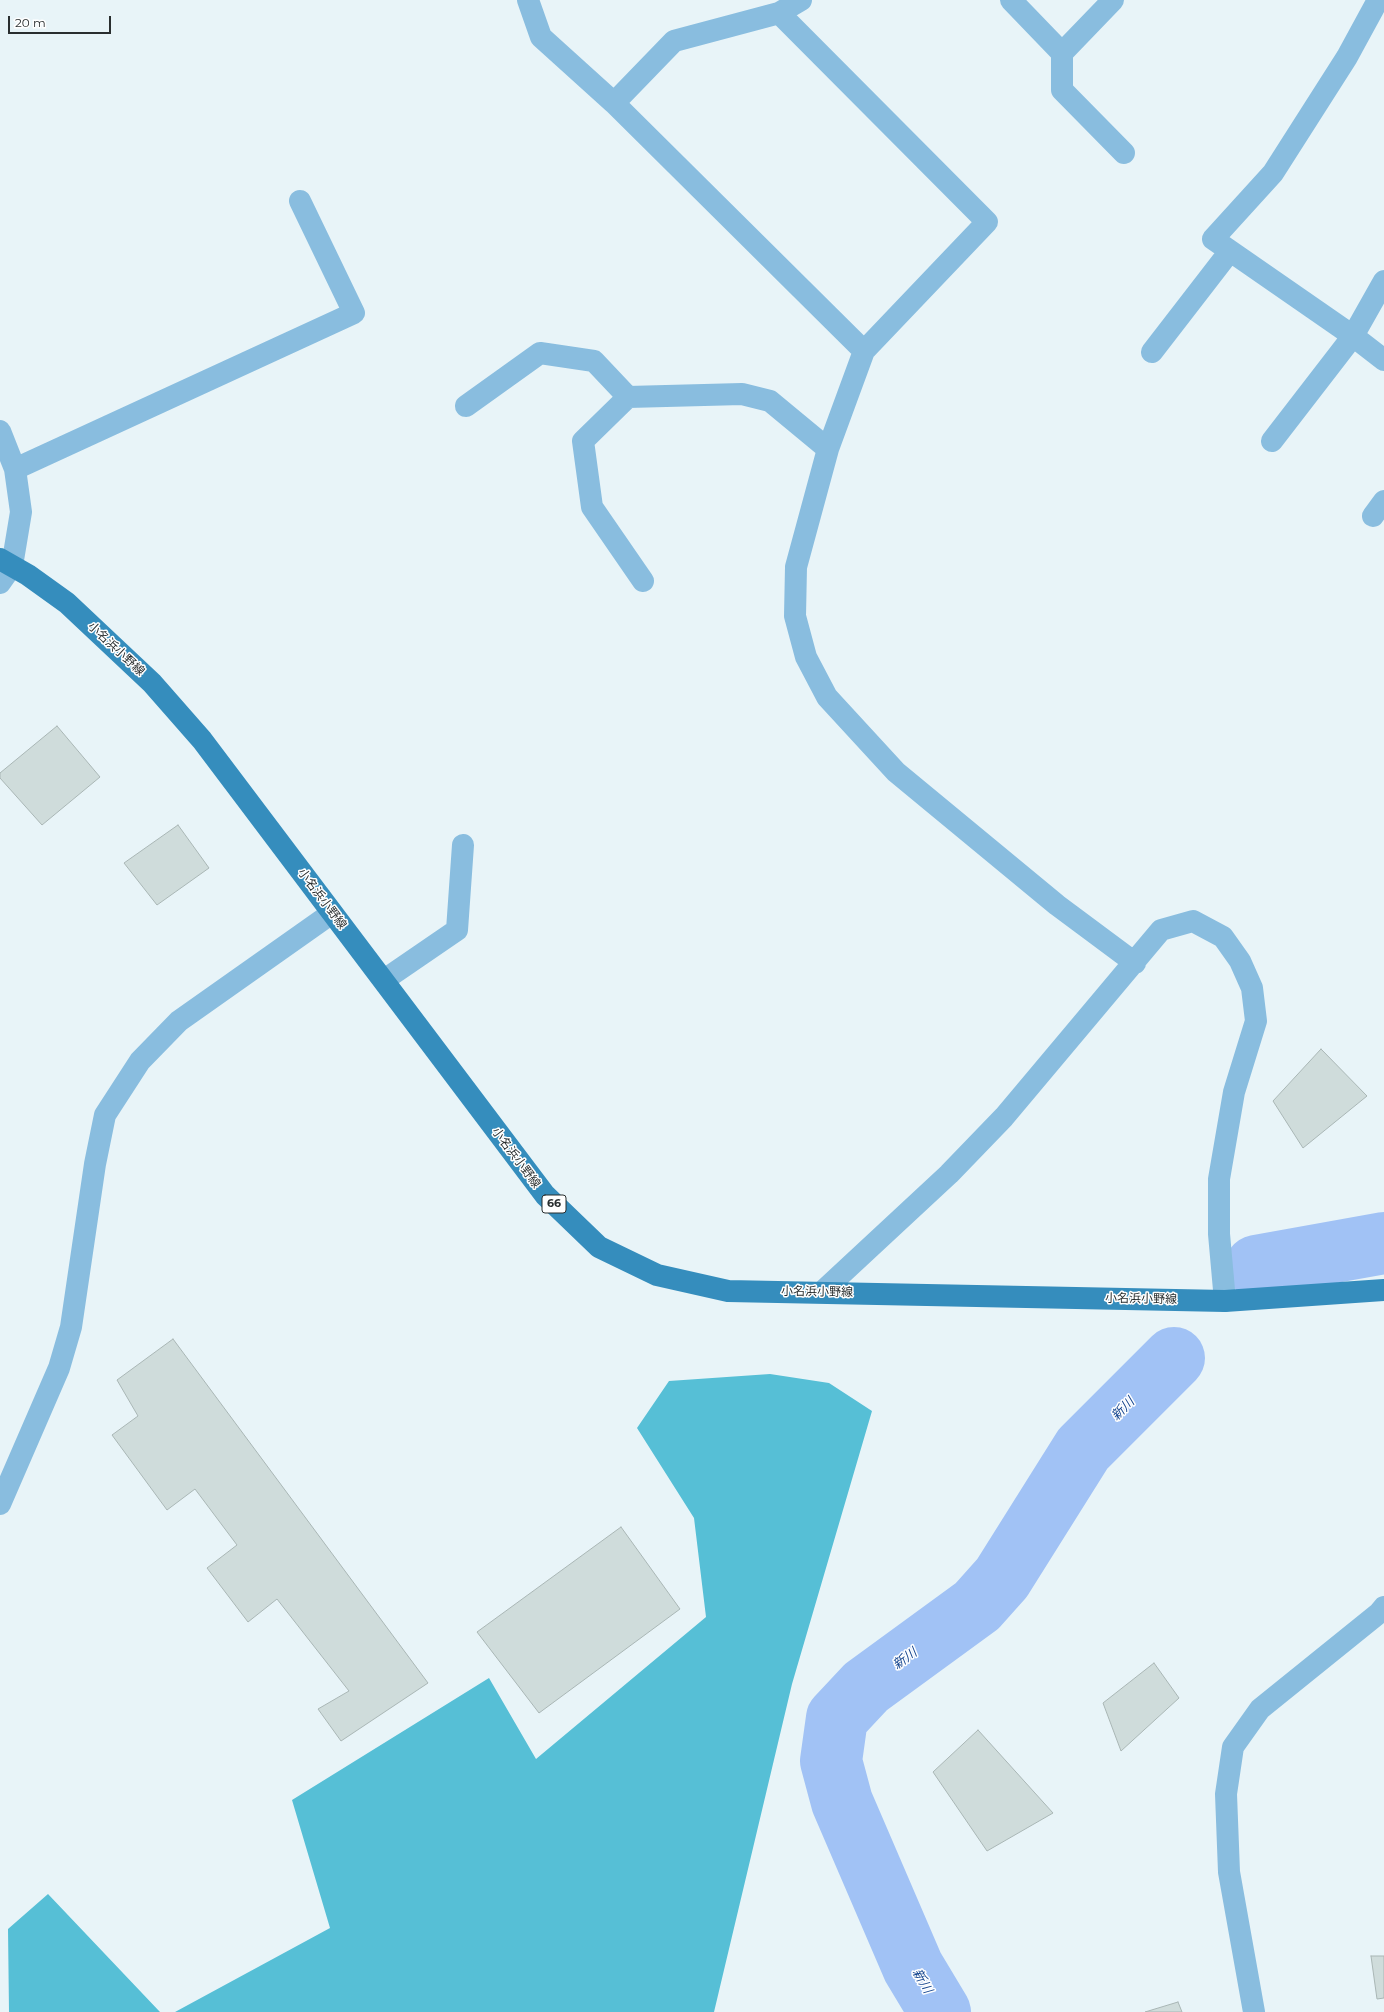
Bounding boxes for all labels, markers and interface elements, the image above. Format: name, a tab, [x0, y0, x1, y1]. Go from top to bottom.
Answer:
scale bar	[10, 8, 113, 34]
text: 20 m	[15, 15, 46, 30]
street label: 小名浜小野線	[85, 619, 147, 679]
street label: 小名浜小野線	[295, 866, 349, 932]
street label: 小名浜小野線	[489, 1125, 543, 1191]
road number: 66	[542, 1195, 566, 1213]
street label: 小名浜小野線	[781, 1284, 853, 1300]
street label: 小名浜小野線	[1105, 1291, 1177, 1307]
water label: 新川	[1108, 1394, 1138, 1424]
water label: 新川	[890, 1645, 920, 1673]
water label: 新川	[909, 1966, 935, 1996]

